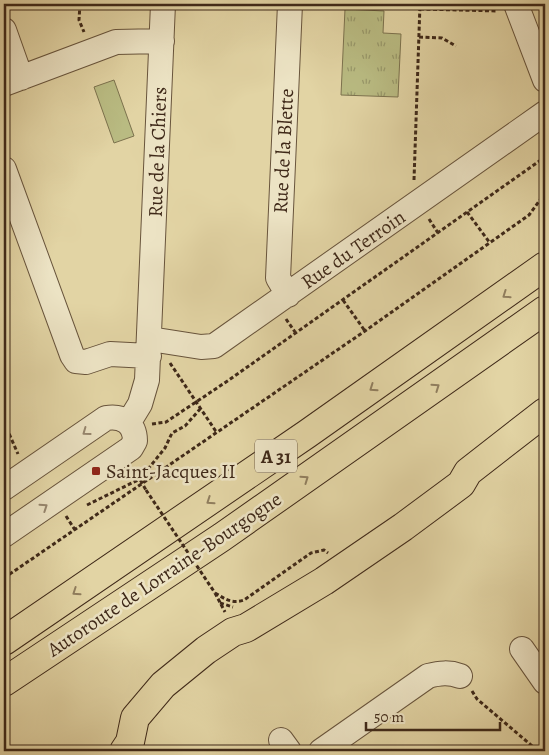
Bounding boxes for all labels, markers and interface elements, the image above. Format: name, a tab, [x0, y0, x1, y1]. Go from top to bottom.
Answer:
street label: Rue de la Chiers	[142, 86, 173, 218]
street label: Rue de la Blette	[267, 88, 300, 214]
street label: Rue du Terroin	[296, 204, 411, 295]
one-way arrow	[502, 288, 511, 298]
one-way arrow	[369, 382, 379, 391]
one-way arrow	[430, 384, 439, 392]
one-way arrow	[82, 426, 92, 435]
road number: A 31	[255, 440, 297, 472]
place label: Saint-Jacques II	[106, 458, 236, 485]
marker: Saint-Jacques II	[90, 465, 102, 477]
one-way arrow	[299, 476, 309, 485]
street label: Autoroute de Lorraine-Bourgogne	[41, 486, 287, 664]
one-way arrow	[207, 494, 216, 504]
one-way arrow	[38, 504, 48, 513]
one-way arrow	[72, 586, 82, 595]
scale bar	[366, 700, 500, 732]
text: 50 m	[374, 707, 404, 727]

